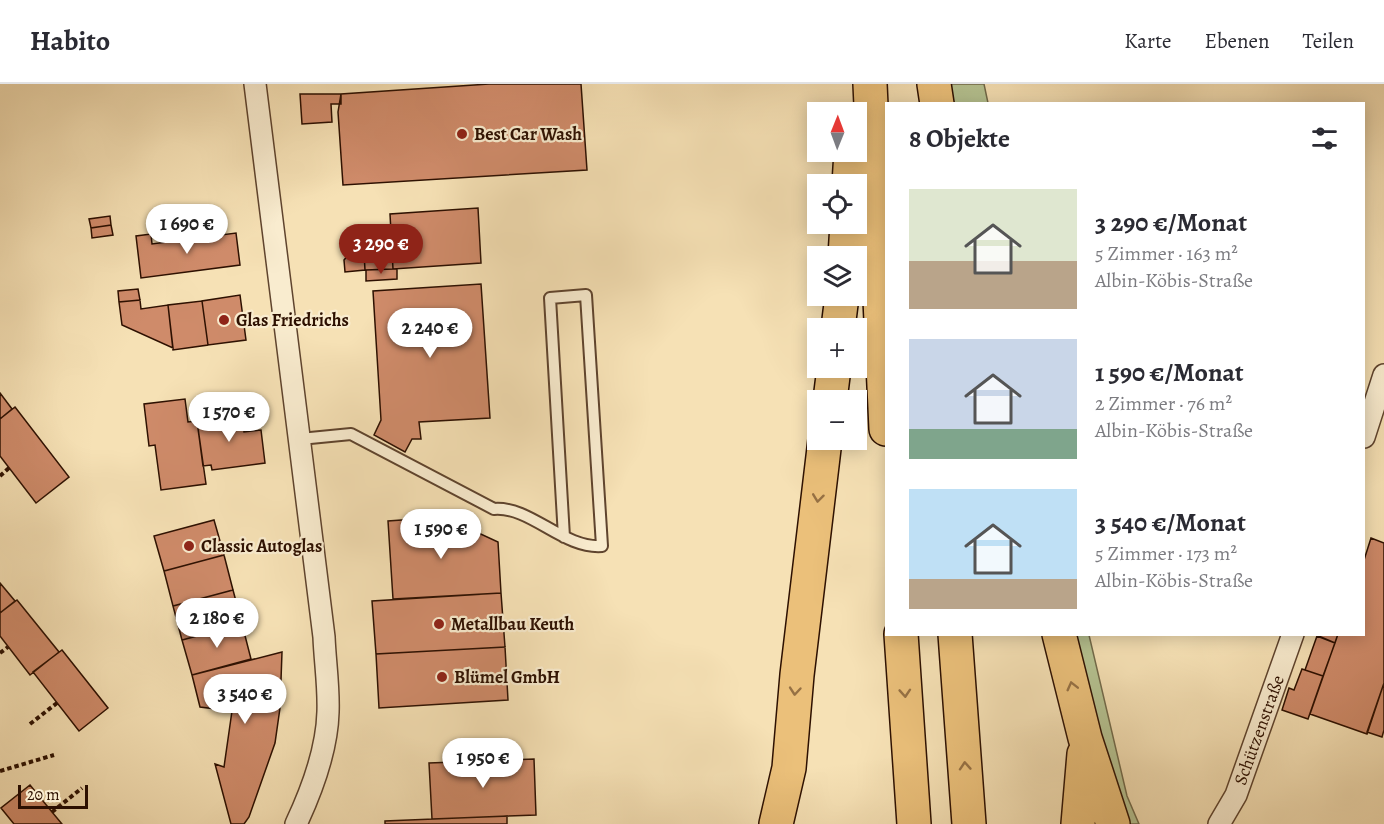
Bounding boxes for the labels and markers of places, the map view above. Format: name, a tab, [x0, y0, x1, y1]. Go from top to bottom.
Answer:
place label: Best Car Wash	[474, 122, 582, 146]
marker: Best Car Wash	[455, 127, 469, 141]
pin: 1 690 €	[132, 204, 242, 255]
pin: 3 290 €	[326, 224, 436, 275]
place label: Glas Friedrichs	[236, 308, 349, 332]
pin: 2 240 €	[375, 308, 485, 359]
marker: Glas Friedrichs	[217, 313, 231, 327]
pin: 1 570 €	[174, 392, 284, 443]
pin: 1 590 €	[386, 509, 496, 560]
place label: Classic Autoglas	[201, 534, 322, 558]
marker: Classic Autoglas	[182, 539, 196, 553]
pin: 2 180 €	[162, 598, 272, 649]
place label: Metallbau Keuth	[451, 612, 575, 636]
marker: Metallbau Keuth	[432, 617, 446, 631]
place label: Blümel GmbH	[454, 665, 560, 689]
marker: Blümel GmbH	[435, 670, 449, 684]
pin: 3 540 €	[190, 674, 300, 725]
pin: 1 950 €	[428, 738, 538, 789]

